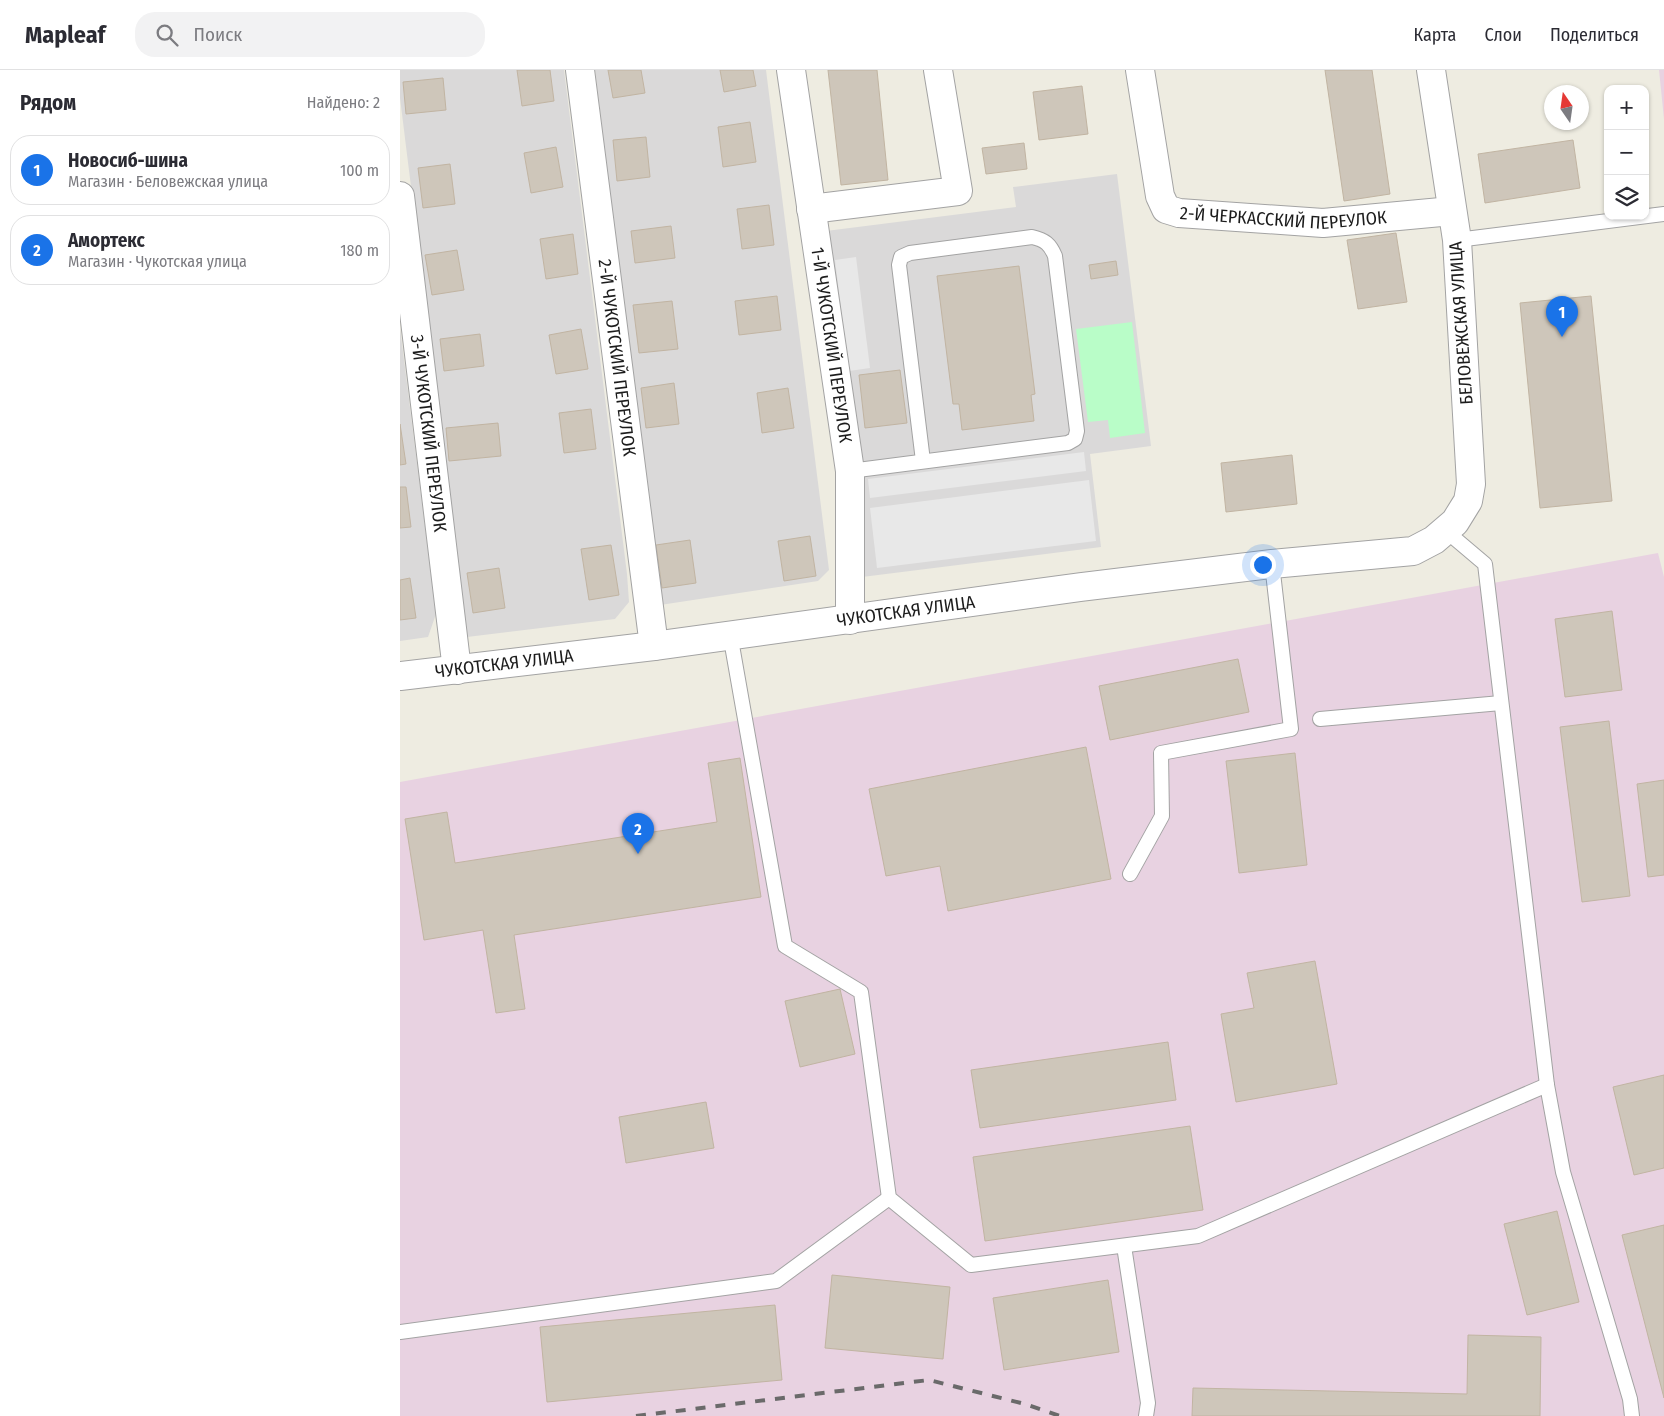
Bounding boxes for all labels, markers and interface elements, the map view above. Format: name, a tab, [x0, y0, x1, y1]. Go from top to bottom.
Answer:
search box	[135, 12, 485, 57]
text: Mapleaf	[25, 21, 105, 49]
icon: search	[153, 21, 181, 49]
text: Поиск	[193, 23, 242, 46]
text: Карта	[1413, 24, 1456, 46]
text: Слои	[1484, 24, 1522, 46]
text: Поделиться	[1550, 24, 1639, 46]
north arrow	[1544, 85, 1589, 130]
map controls	[1604, 85, 1649, 220]
button: +	[1604, 85, 1649, 130]
text: Рядом	[20, 90, 76, 116]
text: Найдено: 2	[307, 93, 380, 112]
button: −	[1604, 130, 1649, 175]
text: Новосиб-шина	[68, 149, 188, 172]
text: 1	[34, 161, 40, 180]
text: 100 m	[340, 161, 379, 180]
text: Магазин · Беловежская улица	[68, 172, 268, 191]
button: layers	[1604, 175, 1649, 220]
street label: 2-Й ЧЕРКАССКИЙ ПЕРЕУЛОК	[1179, 202, 1388, 234]
text: Амортекс	[68, 229, 145, 252]
street label: БЕЛОВЕЖСКАЯ УЛИЦА	[1444, 240, 1478, 405]
text: 2	[33, 241, 41, 260]
text: 180 m	[340, 241, 379, 260]
street label: 1-Й ЧУКОТСКИЙ ПЕРЕУЛОК	[806, 246, 857, 445]
text: Магазин · Чукотская улица	[68, 252, 247, 271]
street label: 2-Й ЧУКОТСКИЙ ПЕРЕУЛОК	[593, 258, 641, 458]
pin: 1	[1546, 296, 1578, 337]
street label: 3-Й ЧУКОТСКИЙ ПЕРЕУЛОК	[406, 333, 451, 533]
your location	[1250, 552, 1276, 578]
street label: ЧУКОТСКАЯ УЛИЦА	[835, 591, 977, 632]
street label: ЧУКОТСКАЯ УЛИЦА	[434, 645, 575, 683]
pin: 2	[622, 813, 654, 854]

